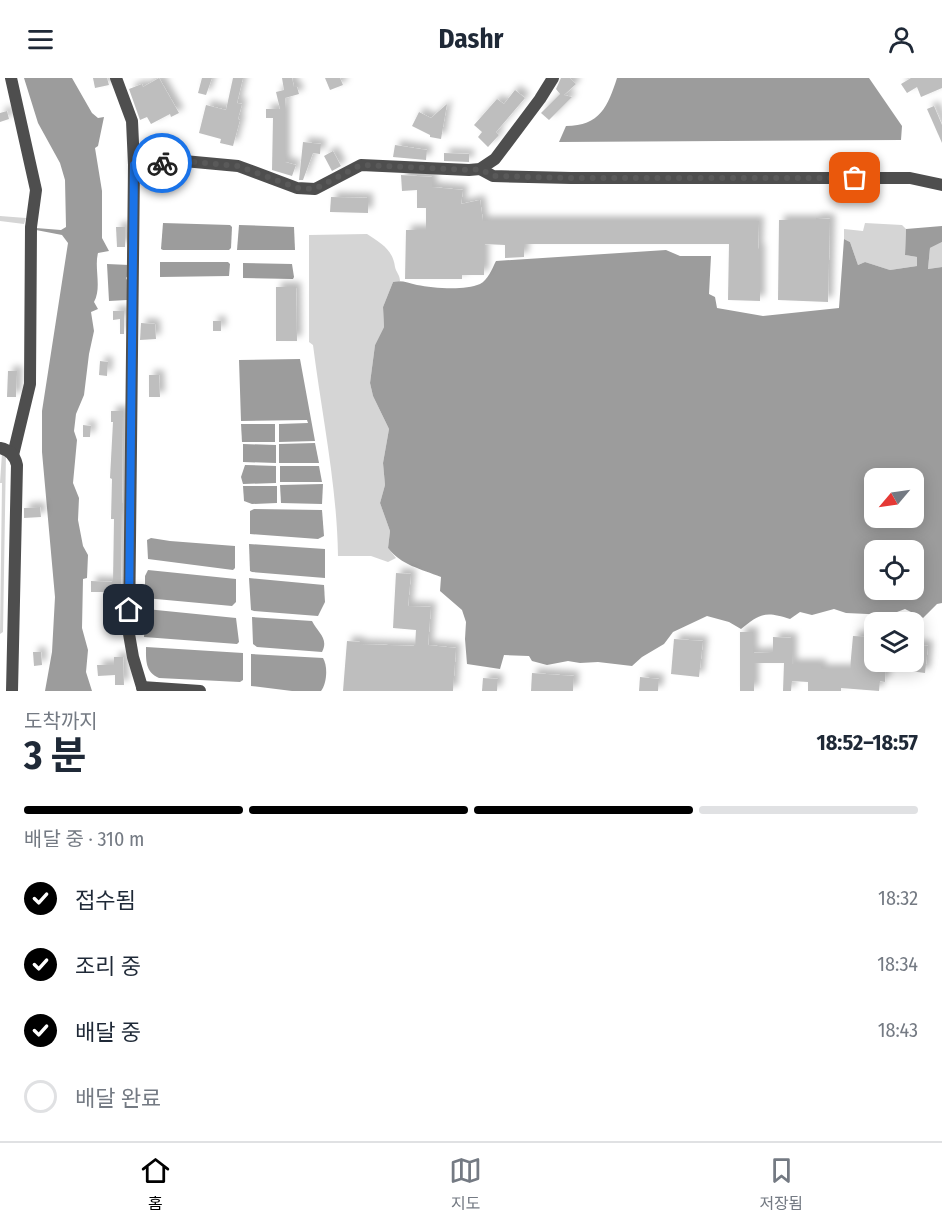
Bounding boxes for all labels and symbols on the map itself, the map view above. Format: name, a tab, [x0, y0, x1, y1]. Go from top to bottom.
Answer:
courier	[132, 133, 192, 193]
pin	[829, 152, 880, 203]
north arrow	[864, 468, 924, 528]
pin	[103, 584, 154, 635]

